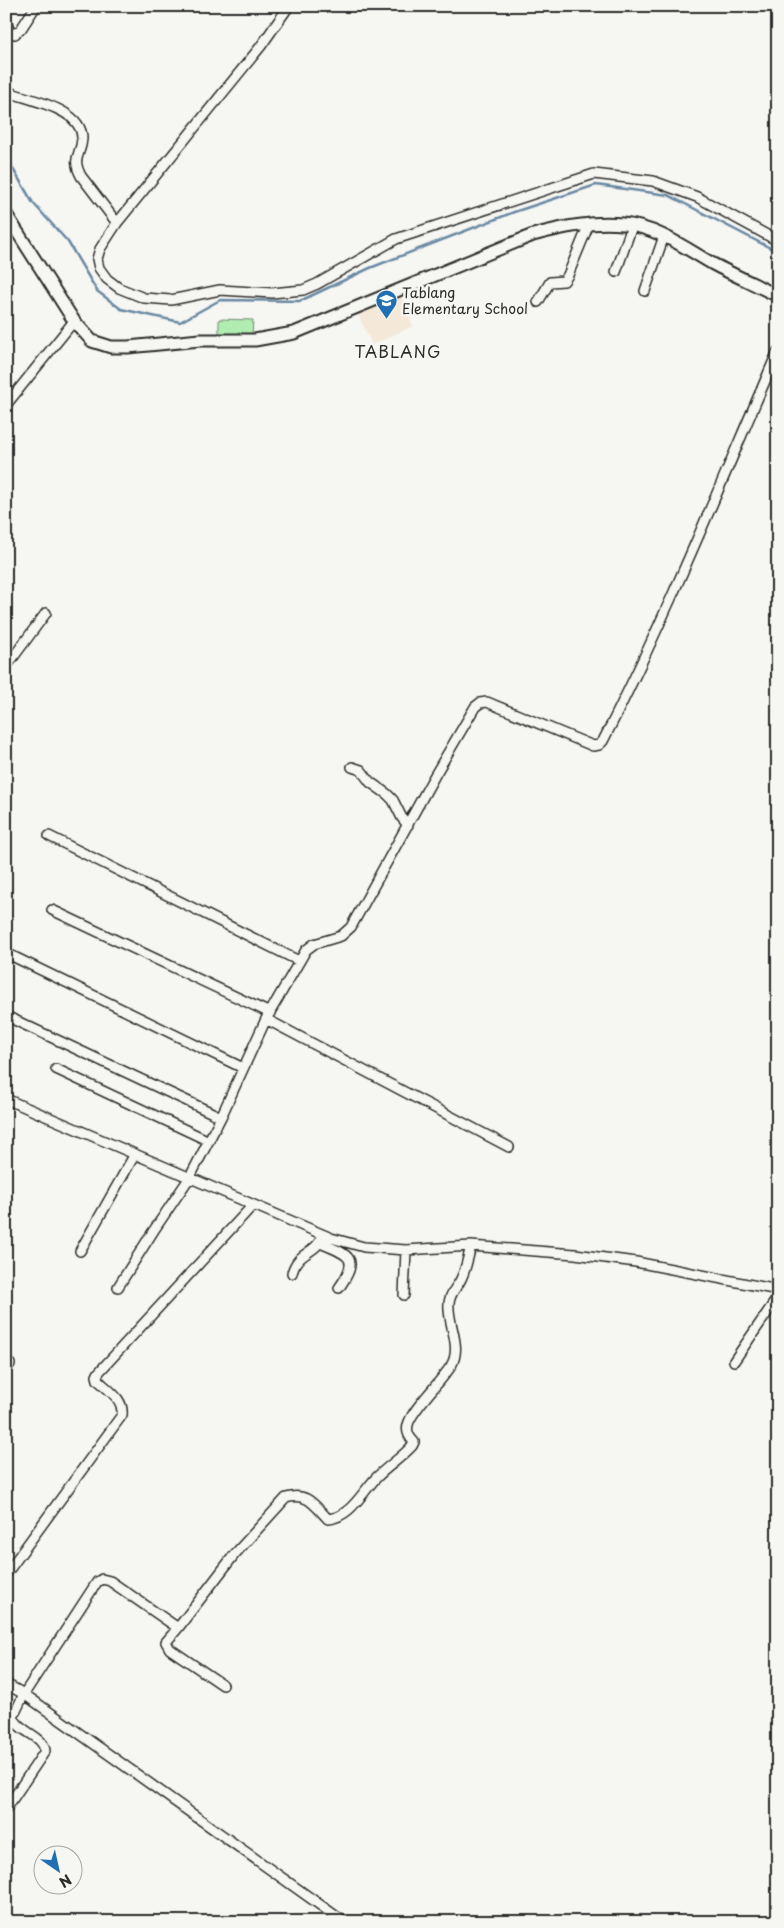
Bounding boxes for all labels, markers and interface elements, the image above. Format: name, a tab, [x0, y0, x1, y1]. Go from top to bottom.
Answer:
place label: Tablang Elementary School	[402, 282, 528, 319]
school or university icon: Tablang Elementary School	[374, 289, 398, 320]
district label: TABLANG	[355, 339, 441, 363]
north arrow	[32, 1846, 82, 1896]
text: N	[55, 1869, 76, 1893]

